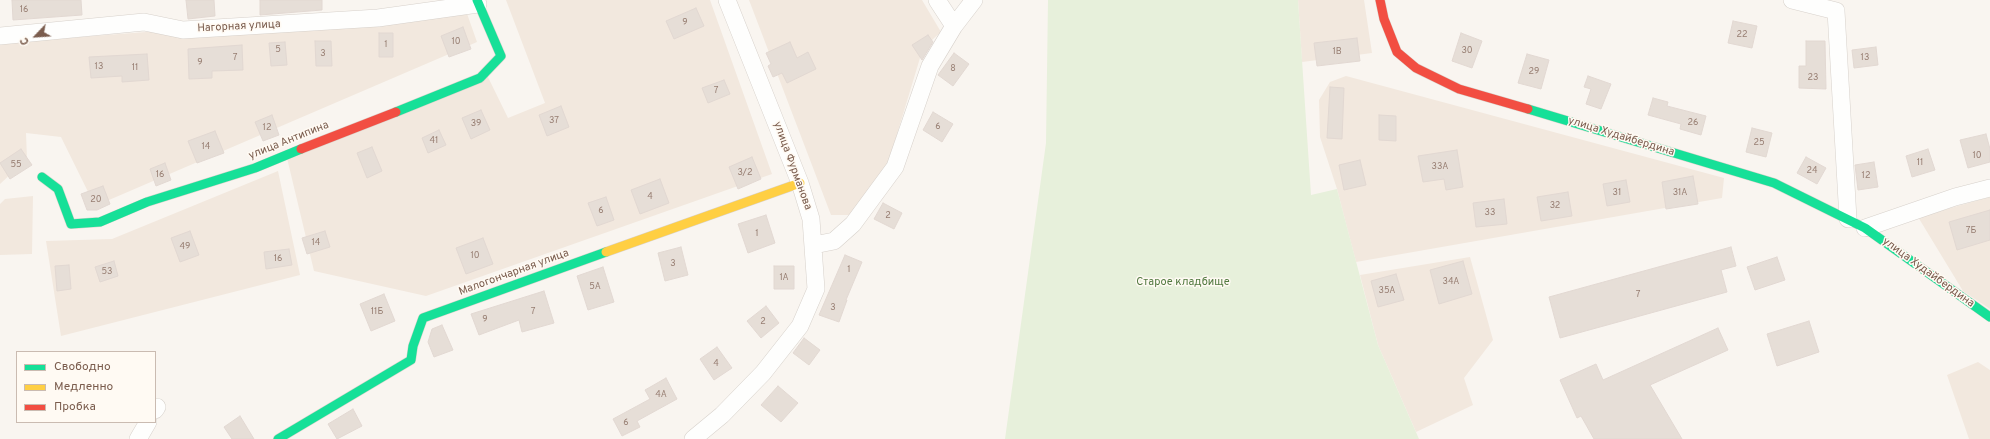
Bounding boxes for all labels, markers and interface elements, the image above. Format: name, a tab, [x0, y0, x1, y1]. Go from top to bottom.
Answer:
house number: 16	[20, 5, 28, 15]
north arrow	[16, 16, 56, 56]
street label: Нагорная улица	[197, 18, 281, 36]
house number: 9	[682, 18, 688, 28]
house number: 22	[1736, 30, 1748, 40]
text: С	[17, 35, 33, 47]
house number: 10	[451, 37, 461, 47]
house number: 1	[384, 40, 388, 50]
house number: 5	[275, 45, 281, 55]
house number: 30	[1461, 46, 1473, 56]
house number: 1В	[1332, 47, 1342, 57]
house number: 3	[320, 49, 326, 59]
house number: 7	[233, 53, 237, 63]
house number: 13	[1861, 53, 1869, 63]
house number: 9	[197, 58, 203, 68]
house number: 13	[95, 62, 103, 72]
house number: 11	[132, 63, 138, 73]
house number: 8	[950, 64, 956, 74]
house number: 29	[1529, 67, 1539, 77]
house number: 23	[1808, 73, 1818, 83]
house number: 7	[714, 86, 718, 96]
street label: улица Худайбердина	[1566, 115, 1676, 159]
house number: 37	[549, 116, 559, 126]
house number: 26	[1688, 118, 1698, 128]
street label: улица Антипина	[247, 119, 331, 163]
house number: 39	[471, 119, 481, 129]
street label: улица Фурманова	[770, 120, 814, 212]
house number: 6	[935, 122, 941, 132]
house number: 12	[263, 123, 271, 133]
house number: 41	[430, 136, 438, 146]
house number: 25	[1753, 138, 1765, 148]
house number: 14	[202, 142, 210, 152]
house number: 10	[1972, 151, 1982, 161]
house number: 11	[1917, 158, 1923, 168]
house number: 55	[10, 160, 22, 170]
house number: 33А	[1432, 162, 1448, 172]
house number: 24	[1806, 166, 1818, 176]
house number: 3/2	[737, 168, 753, 178]
house number: 16	[156, 170, 164, 180]
house number: 12	[1862, 171, 1870, 181]
house number: 31	[1613, 188, 1621, 198]
house number: 31А	[1673, 188, 1687, 198]
house number: 4	[647, 192, 653, 202]
house number: 20	[90, 195, 102, 205]
house number: 32	[1550, 201, 1560, 211]
house number: 6	[598, 206, 604, 216]
house number: 33	[1485, 208, 1495, 218]
house number: 2	[885, 211, 891, 221]
house number: 7Б	[1966, 226, 1976, 236]
house number: 1	[755, 229, 759, 239]
street label: улица Худайбердина	[1879, 235, 1977, 311]
house number: 14	[312, 238, 320, 248]
house number: 49	[180, 242, 190, 252]
street label: Малогончарная улица	[457, 247, 571, 299]
house number: 10	[470, 251, 480, 261]
house number: 16	[274, 254, 282, 264]
house number: 3	[670, 259, 676, 269]
house number: 1	[847, 265, 851, 275]
house number: 53	[101, 267, 113, 277]
house number: 1А	[779, 273, 789, 283]
park label: Старое кладбище	[1136, 276, 1230, 290]
house number: 34А	[1443, 277, 1459, 287]
house number: 5А	[589, 282, 601, 292]
house number: 35А	[1379, 286, 1395, 296]
house number: 7	[1636, 290, 1640, 300]
house number: 3	[830, 303, 836, 313]
house number: 11Б	[371, 307, 383, 317]
house number: 7	[531, 307, 535, 317]
house number: 9	[482, 315, 488, 325]
house number: 2	[760, 317, 766, 327]
legend	[16, 351, 156, 423]
text: Свободно	[54, 359, 111, 375]
house number: 4	[713, 359, 719, 369]
text: Медленно	[54, 379, 113, 395]
house number: 4А	[655, 390, 667, 400]
text: Пробка	[54, 399, 96, 415]
house number: 6	[623, 418, 629, 428]

